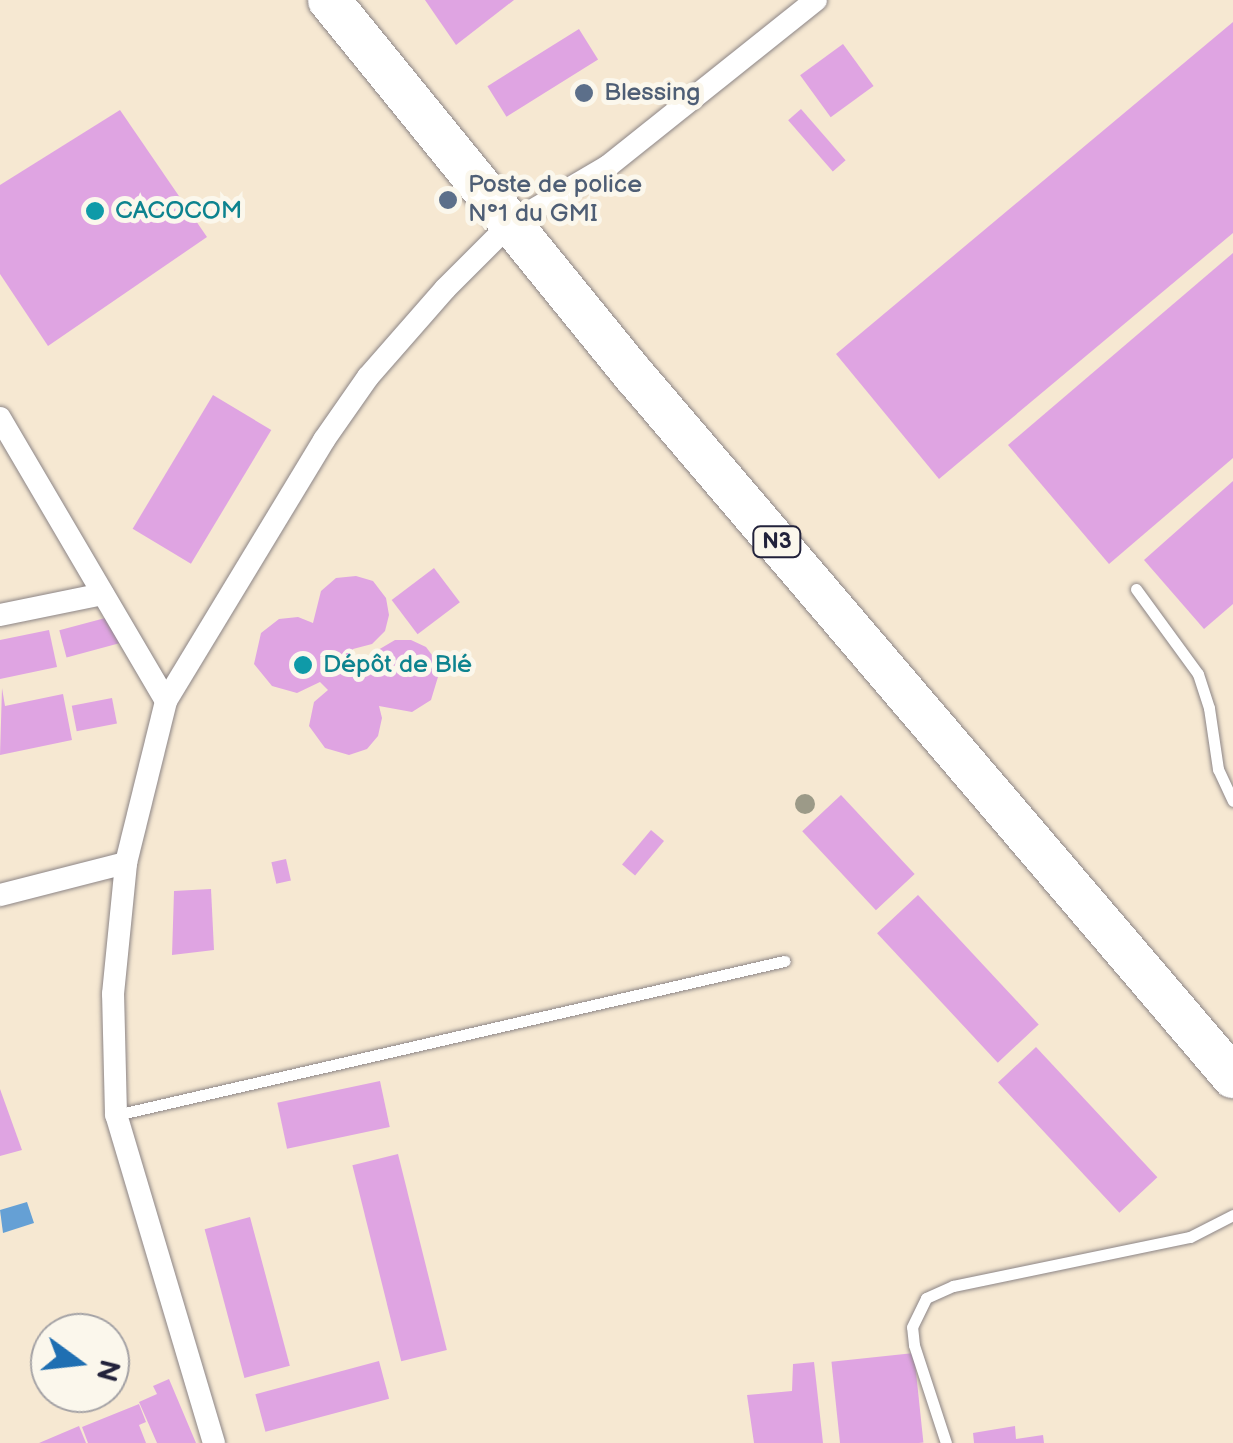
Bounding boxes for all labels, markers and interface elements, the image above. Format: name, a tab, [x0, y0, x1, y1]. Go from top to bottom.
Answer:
place label: Blessing	[604, 78, 700, 108]
marker: Blessing	[573, 82, 595, 104]
place label: Poste de police N°1 du GMI	[468, 171, 642, 230]
marker: Poste de police N°1 du GMI	[437, 189, 459, 211]
place label: CACOCOM	[115, 196, 242, 226]
marker: CACOCOM	[84, 200, 106, 222]
road number: N3	[752, 525, 802, 559]
place label: Dépôt de Blé	[323, 650, 472, 680]
marker: Dépôt de Blé	[292, 654, 314, 676]
north arrow	[30, 1313, 130, 1413]
text: N	[89, 1356, 126, 1385]

